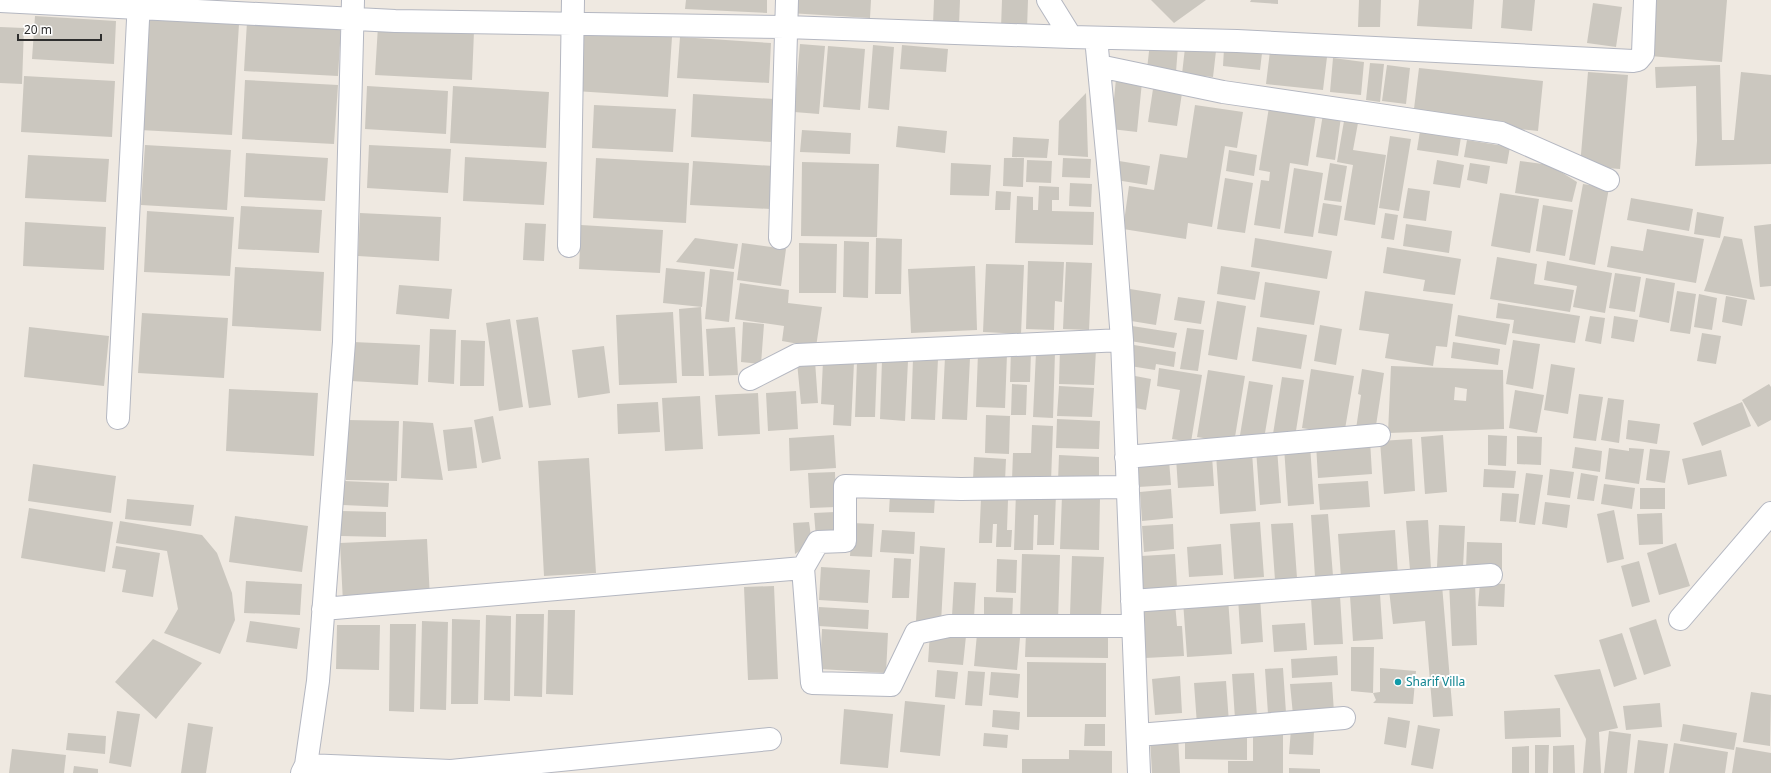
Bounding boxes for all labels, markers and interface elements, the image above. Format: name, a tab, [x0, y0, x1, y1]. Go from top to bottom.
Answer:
scale bar	[18, 16, 101, 42]
text: 20 m	[24, 21, 52, 38]
place label: Sharif Villa	[1406, 673, 1465, 690]
marker: Sharif Villa	[1393, 677, 1403, 687]

